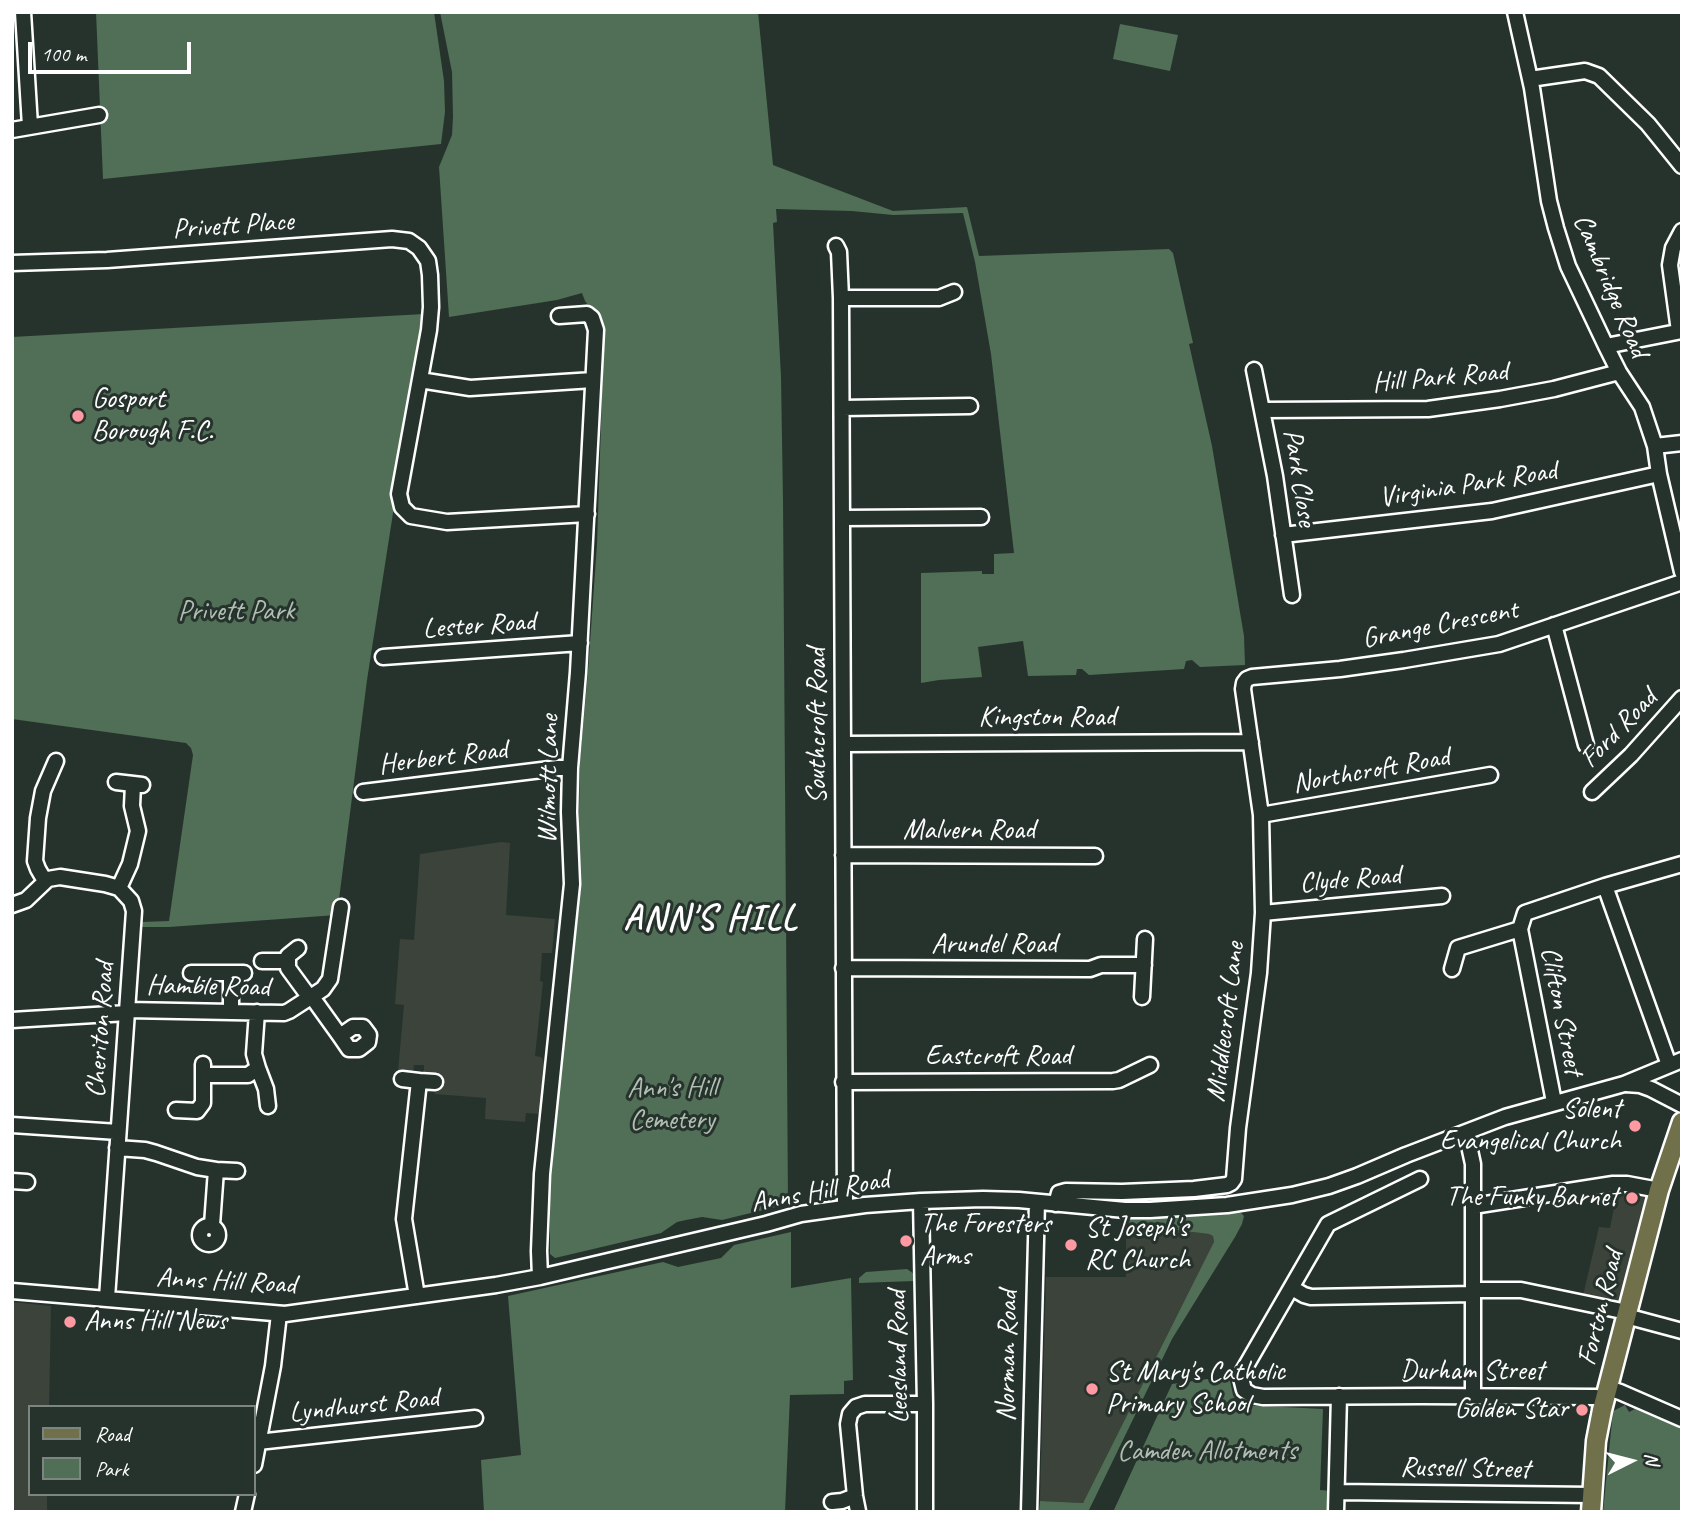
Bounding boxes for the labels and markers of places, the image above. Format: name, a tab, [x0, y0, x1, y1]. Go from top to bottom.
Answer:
place label: Gosport Borough F.C.	[92, 383, 213, 449]
marker: Gosport Borough F.C.	[70, 408, 86, 424]
place label: Solent Evangelical Church	[1440, 1093, 1621, 1159]
marker: Solent Evangelical Church	[1627, 1118, 1643, 1134]
place label: The Funky Barnet	[1446, 1181, 1618, 1215]
marker: The Funky Barnet	[1624, 1190, 1640, 1206]
place label: The Foresters Arms	[920, 1208, 1051, 1274]
place label: St Joseph's RC Church	[1085, 1212, 1190, 1278]
marker: The Foresters Arms	[898, 1233, 914, 1249]
marker: St Joseph's RC Church	[1063, 1237, 1079, 1253]
place label: Anns Hill News	[84, 1305, 227, 1339]
marker: Anns Hill News	[62, 1314, 78, 1330]
place label: St Mary's Catholic Primary School	[1106, 1356, 1285, 1422]
marker: St Mary's Catholic Primary School	[1084, 1381, 1100, 1397]
place label: Golden Star	[1455, 1393, 1568, 1427]
marker: Golden Star	[1574, 1402, 1590, 1418]

